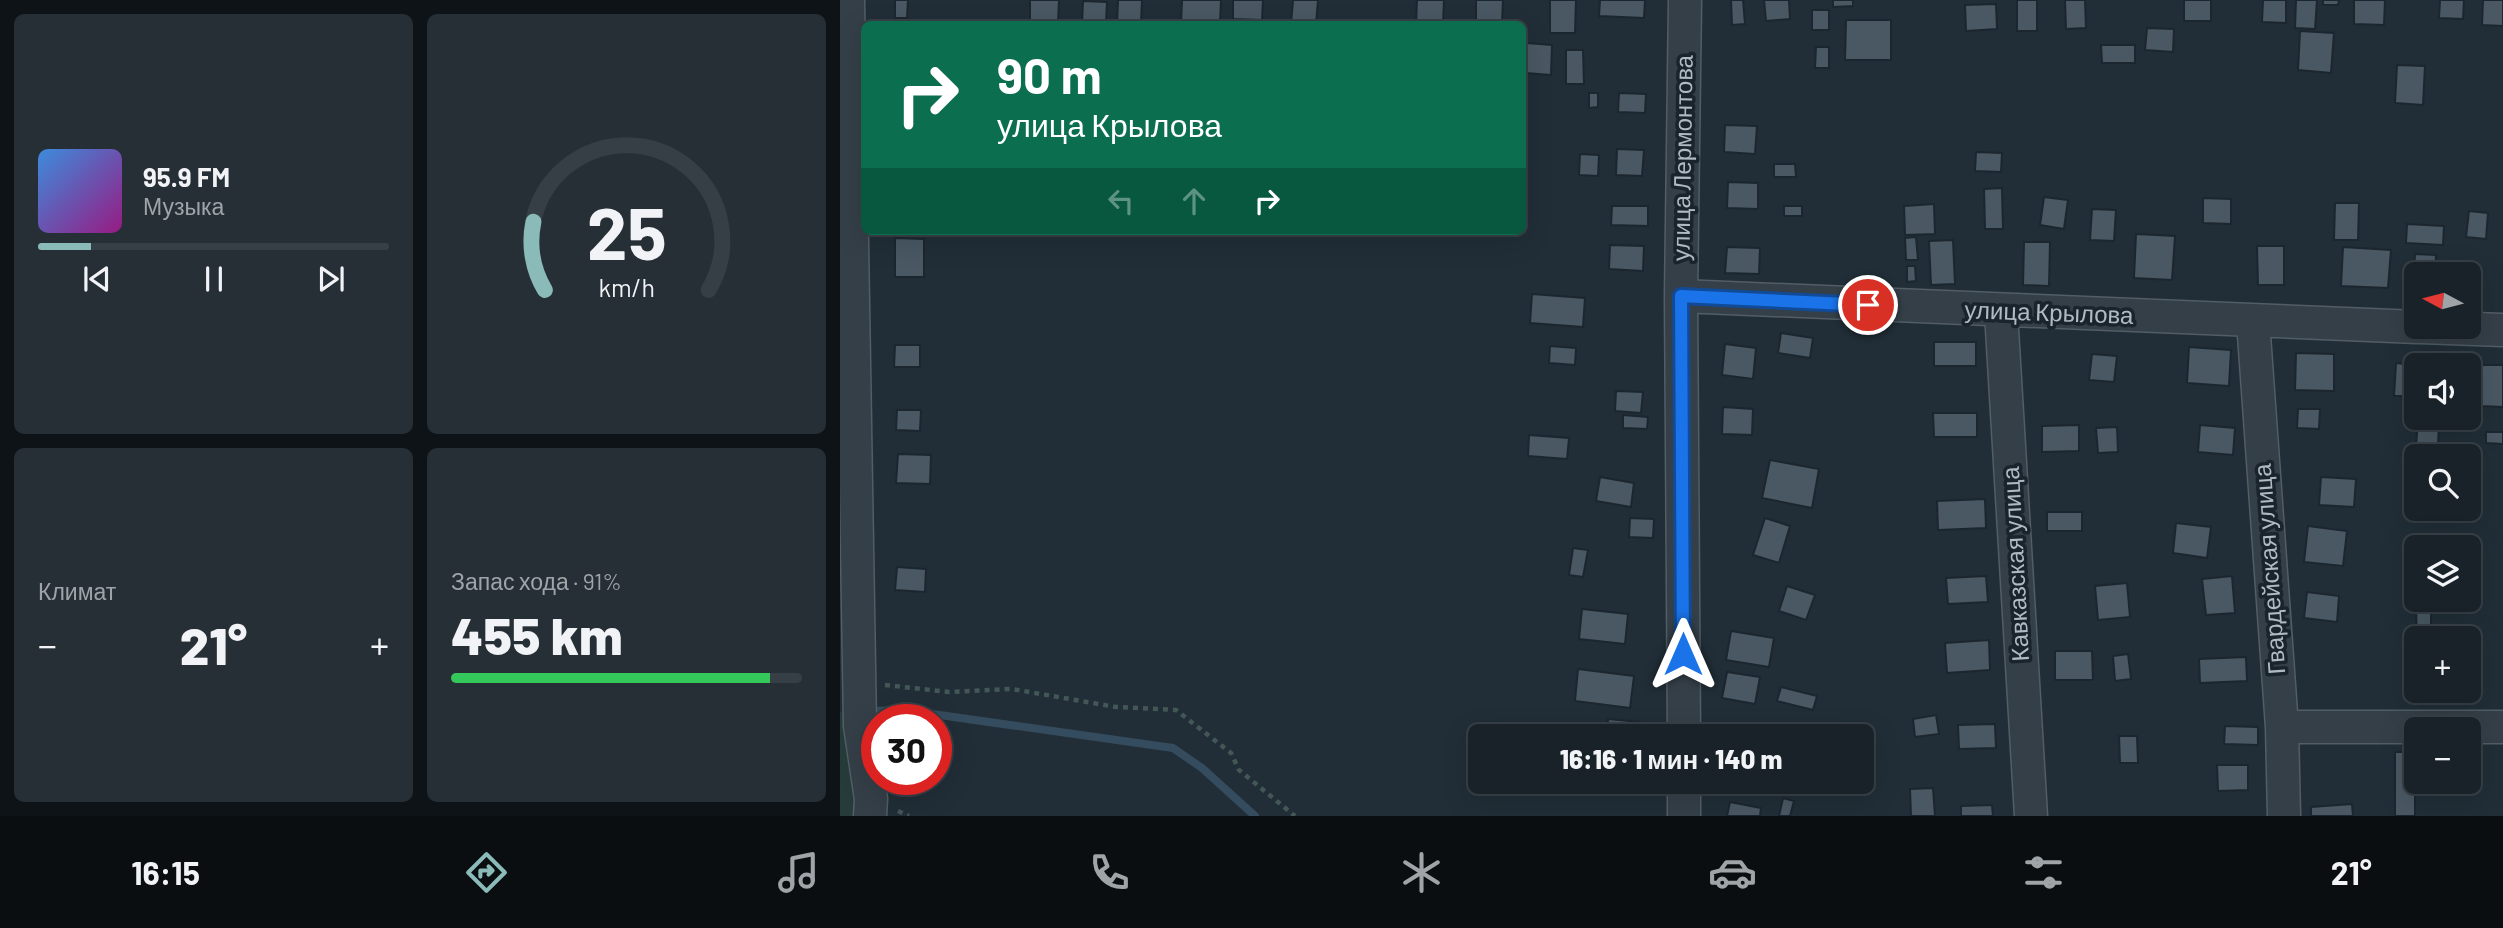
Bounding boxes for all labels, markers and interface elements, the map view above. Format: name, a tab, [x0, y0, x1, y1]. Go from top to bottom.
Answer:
text: 90 m	[997, 45, 1102, 104]
icon: right	[882, 49, 973, 140]
street label: улица Лермонтова	[1665, 54, 1698, 261]
text: улица Крылова	[997, 105, 1222, 143]
text: 95.9 FM	[143, 161, 230, 192]
icon: left	[1102, 182, 1140, 220]
icon: ahead	[1175, 182, 1213, 220]
icon: right	[1248, 182, 1286, 220]
text: 25	[586, 187, 667, 275]
text: Музыка	[143, 192, 224, 220]
icon: previous	[78, 260, 116, 298]
icon: pause	[195, 260, 233, 298]
icon: next	[312, 260, 350, 298]
north arrow	[2404, 262, 2482, 340]
map controls	[2404, 262, 2481, 794]
text: km/h	[598, 272, 655, 302]
pin	[1838, 275, 1898, 335]
icon: arrive	[1849, 286, 1887, 324]
street label: улица Крылова	[1964, 294, 2135, 329]
button: sound	[2404, 353, 2481, 430]
button: search	[2404, 444, 2481, 521]
street label: Гвардейская улица	[2247, 462, 2290, 675]
street label: Кавказская улица	[1995, 465, 2034, 662]
button: layers	[2404, 535, 2481, 612]
text: Запас хода · 91%	[451, 567, 622, 595]
text: Климат	[38, 577, 116, 605]
text: 455 km	[451, 603, 623, 665]
text: 21°	[180, 613, 247, 675]
position arrow	[1646, 617, 1720, 691]
text: −	[38, 621, 57, 667]
text: +	[370, 621, 389, 667]
button: +	[2404, 626, 2481, 703]
speed limit sign: 30	[861, 704, 952, 795]
button: −	[2404, 717, 2481, 794]
text: 16:16 · 1 мин · 140 m	[1560, 743, 1782, 774]
icon: directions	[462, 848, 511, 897]
icon: music	[774, 848, 823, 897]
icon: phone	[1085, 848, 1134, 897]
icon: climate	[1397, 848, 1446, 897]
icon: car	[1708, 848, 1757, 897]
icon: filters	[2019, 848, 2068, 897]
text: 16:15	[131, 853, 200, 891]
text: 21°	[2331, 853, 2372, 891]

